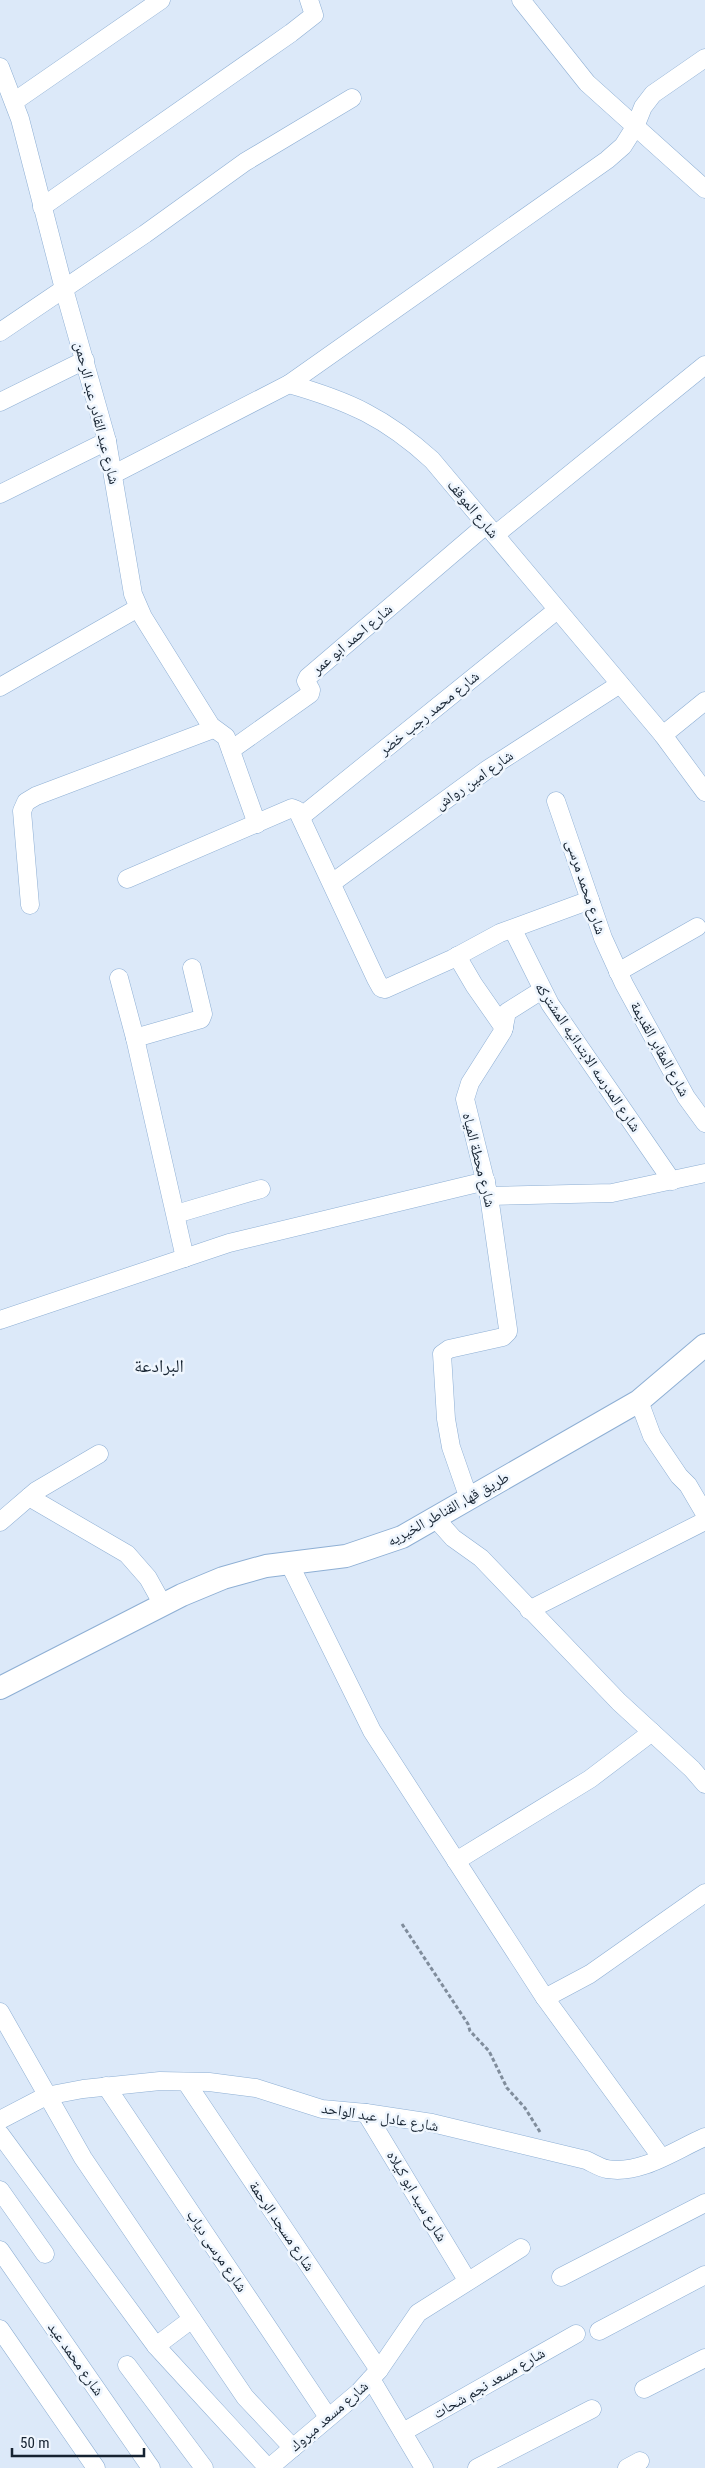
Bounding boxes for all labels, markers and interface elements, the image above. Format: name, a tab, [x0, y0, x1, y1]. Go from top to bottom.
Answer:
street label: شارع عبد القادر عبد الرحمن	[70, 340, 123, 486]
street label: شارع الموقف	[443, 476, 503, 543]
street label: شارع احمد ابو عمر	[307, 600, 397, 679]
street label: شارع محمد رجب خضر	[374, 667, 484, 760]
street label: شارع امين رواش	[431, 746, 517, 814]
street label: شارع محمد مرسى	[561, 837, 610, 937]
street label: شارع المدرسه الابتدائيه المشتركه	[530, 979, 645, 1136]
street label: شارع المقابر القديمة	[626, 998, 694, 1100]
street label: شارع محطة المياه	[458, 1111, 499, 1209]
district label: البرادعة	[134, 1355, 184, 1377]
street label: طريق قها, القناطر الخيريه	[384, 1468, 513, 1551]
street label: شارع عادل عبد الواحد	[320, 2099, 440, 2136]
street label: شارع سيد ابو كيلاه	[382, 2147, 451, 2245]
street label: شارع مسجد الرحمة	[244, 2178, 319, 2275]
street label: شارع مرسى دياب	[182, 2206, 251, 2296]
street label: شارع محمد عيد	[43, 2319, 108, 2400]
street label: شارع مسعد نجم شحات	[430, 2344, 549, 2423]
street label: شارع مسعد مبروك	[286, 2377, 373, 2456]
scale bar	[12, 2426, 145, 2458]
text: 50 m	[20, 2434, 50, 2452]

